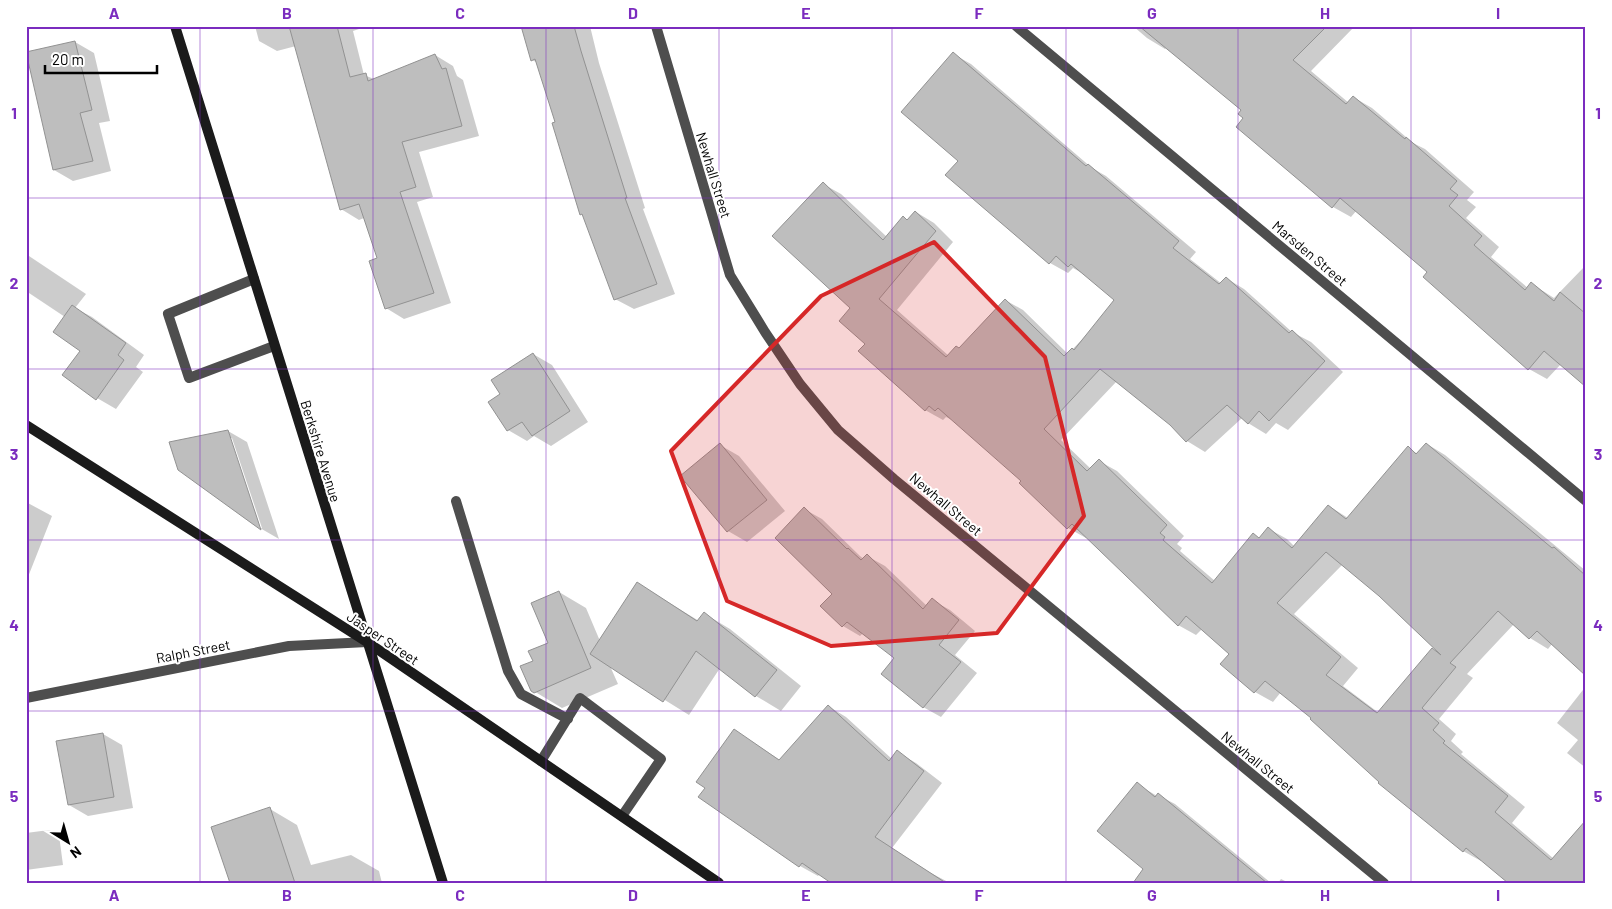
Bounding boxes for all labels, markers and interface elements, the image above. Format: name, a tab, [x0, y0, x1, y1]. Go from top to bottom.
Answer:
text: A	[109, 3, 120, 22]
text: B	[282, 3, 292, 22]
text: C	[455, 3, 465, 22]
text: D	[628, 3, 638, 22]
text: E	[801, 3, 811, 22]
text: F	[975, 3, 984, 22]
text: G	[1147, 3, 1157, 22]
text: H	[1320, 3, 1330, 22]
text: I	[1496, 3, 1500, 22]
scale bar	[45, 42, 158, 74]
text: 20 m	[52, 50, 84, 68]
text: 1	[11, 103, 17, 122]
text: 1	[1595, 103, 1601, 122]
street label: Newhall Street	[693, 130, 735, 220]
street label: Marsden Street	[1269, 217, 1351, 289]
text: 2	[10, 273, 19, 292]
text: 2	[1594, 273, 1603, 292]
street label: Berkshire Avenue	[297, 398, 345, 504]
text: 3	[10, 444, 18, 463]
text: 3	[1594, 444, 1602, 463]
street label: Newhall Street	[906, 469, 986, 539]
street label: Jasper Street	[344, 608, 422, 668]
text: 4	[9, 615, 19, 634]
text: 4	[1593, 615, 1603, 634]
street label: Ralph Street	[154, 635, 232, 667]
street label: Newhall Street	[1218, 727, 1298, 797]
text: 5	[10, 786, 19, 805]
text: 5	[1594, 786, 1603, 805]
north arrow	[42, 816, 92, 866]
text: N	[67, 843, 85, 862]
text: A	[109, 885, 120, 904]
text: B	[282, 885, 292, 904]
text: C	[455, 885, 465, 904]
text: D	[628, 885, 638, 904]
text: E	[801, 885, 811, 904]
text: F	[975, 885, 984, 904]
text: G	[1147, 885, 1157, 904]
text: H	[1320, 885, 1330, 904]
text: I	[1496, 885, 1500, 904]

